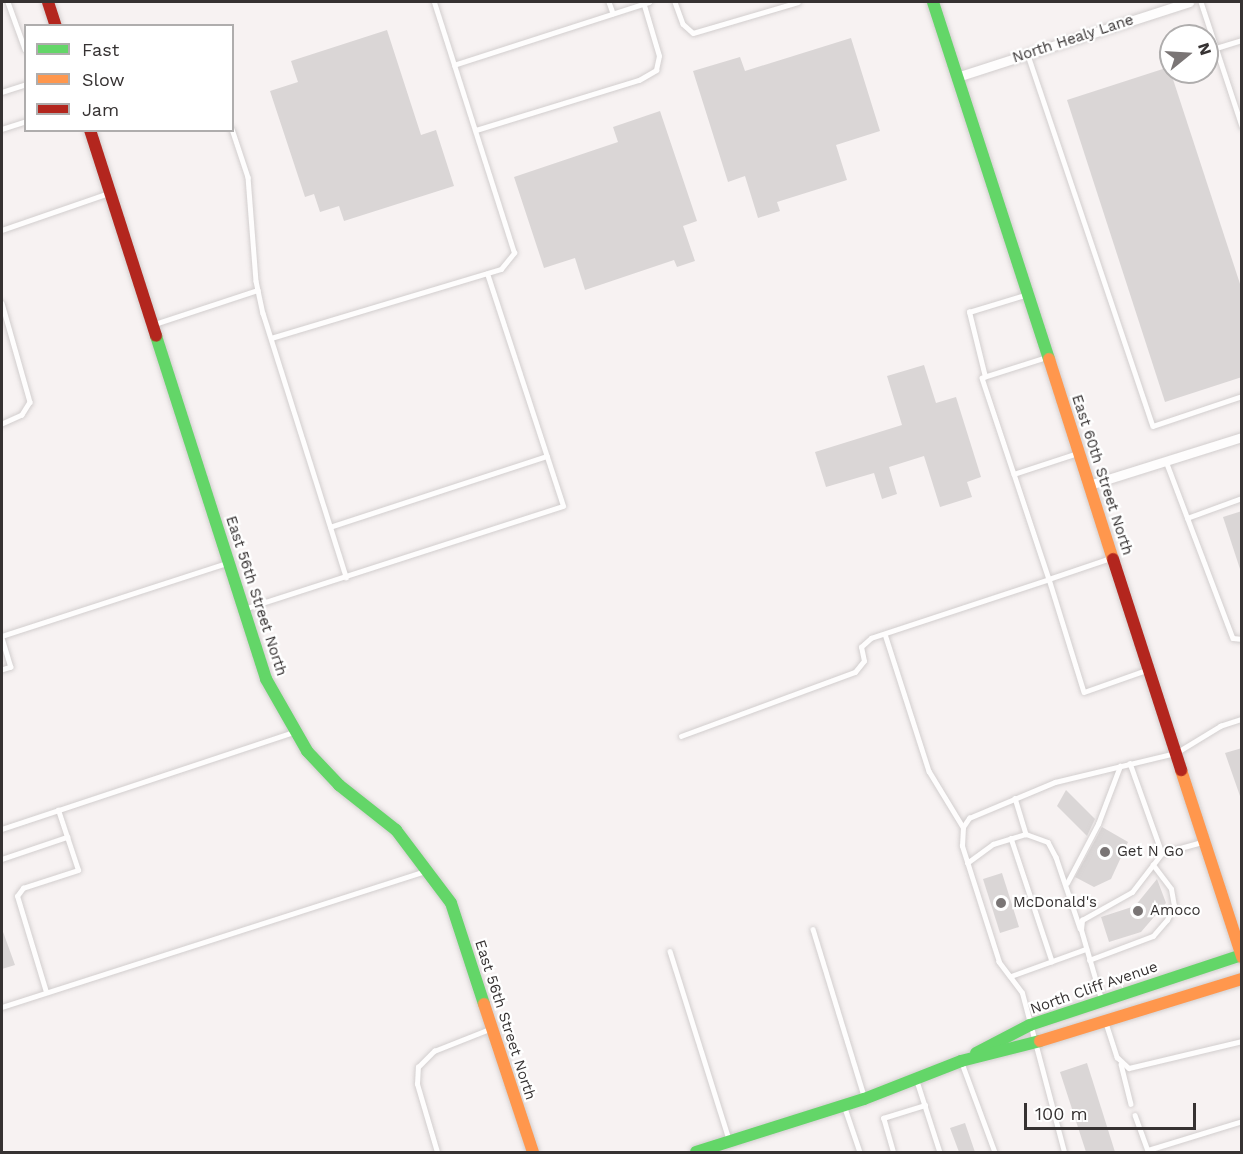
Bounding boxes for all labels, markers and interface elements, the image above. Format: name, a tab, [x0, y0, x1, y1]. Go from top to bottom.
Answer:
street label: North Healy Lane	[1010, 11, 1136, 67]
legend	[24, 24, 234, 132]
north arrow	[1159, 24, 1219, 84]
text: Fast	[82, 39, 119, 60]
text: N	[1194, 40, 1216, 57]
text: Slow	[82, 69, 125, 90]
text: Jam	[82, 99, 119, 120]
street label: East 60th Street North	[1067, 392, 1137, 558]
street label: East 56th Street North	[222, 514, 290, 678]
place label: Get N Go	[1117, 843, 1184, 861]
marker: Get N Go	[1098, 845, 1112, 859]
place label: McDonald's	[1013, 894, 1097, 912]
marker: McDonald's	[994, 896, 1008, 910]
place label: Amoco	[1150, 902, 1201, 920]
marker: Amoco	[1131, 904, 1145, 918]
street label: East 56th Street North	[471, 938, 539, 1102]
street label: North Cliff Avenue	[1027, 958, 1161, 1018]
scale bar	[1027, 1091, 1200, 1129]
text: 100 m	[1035, 1103, 1088, 1124]

